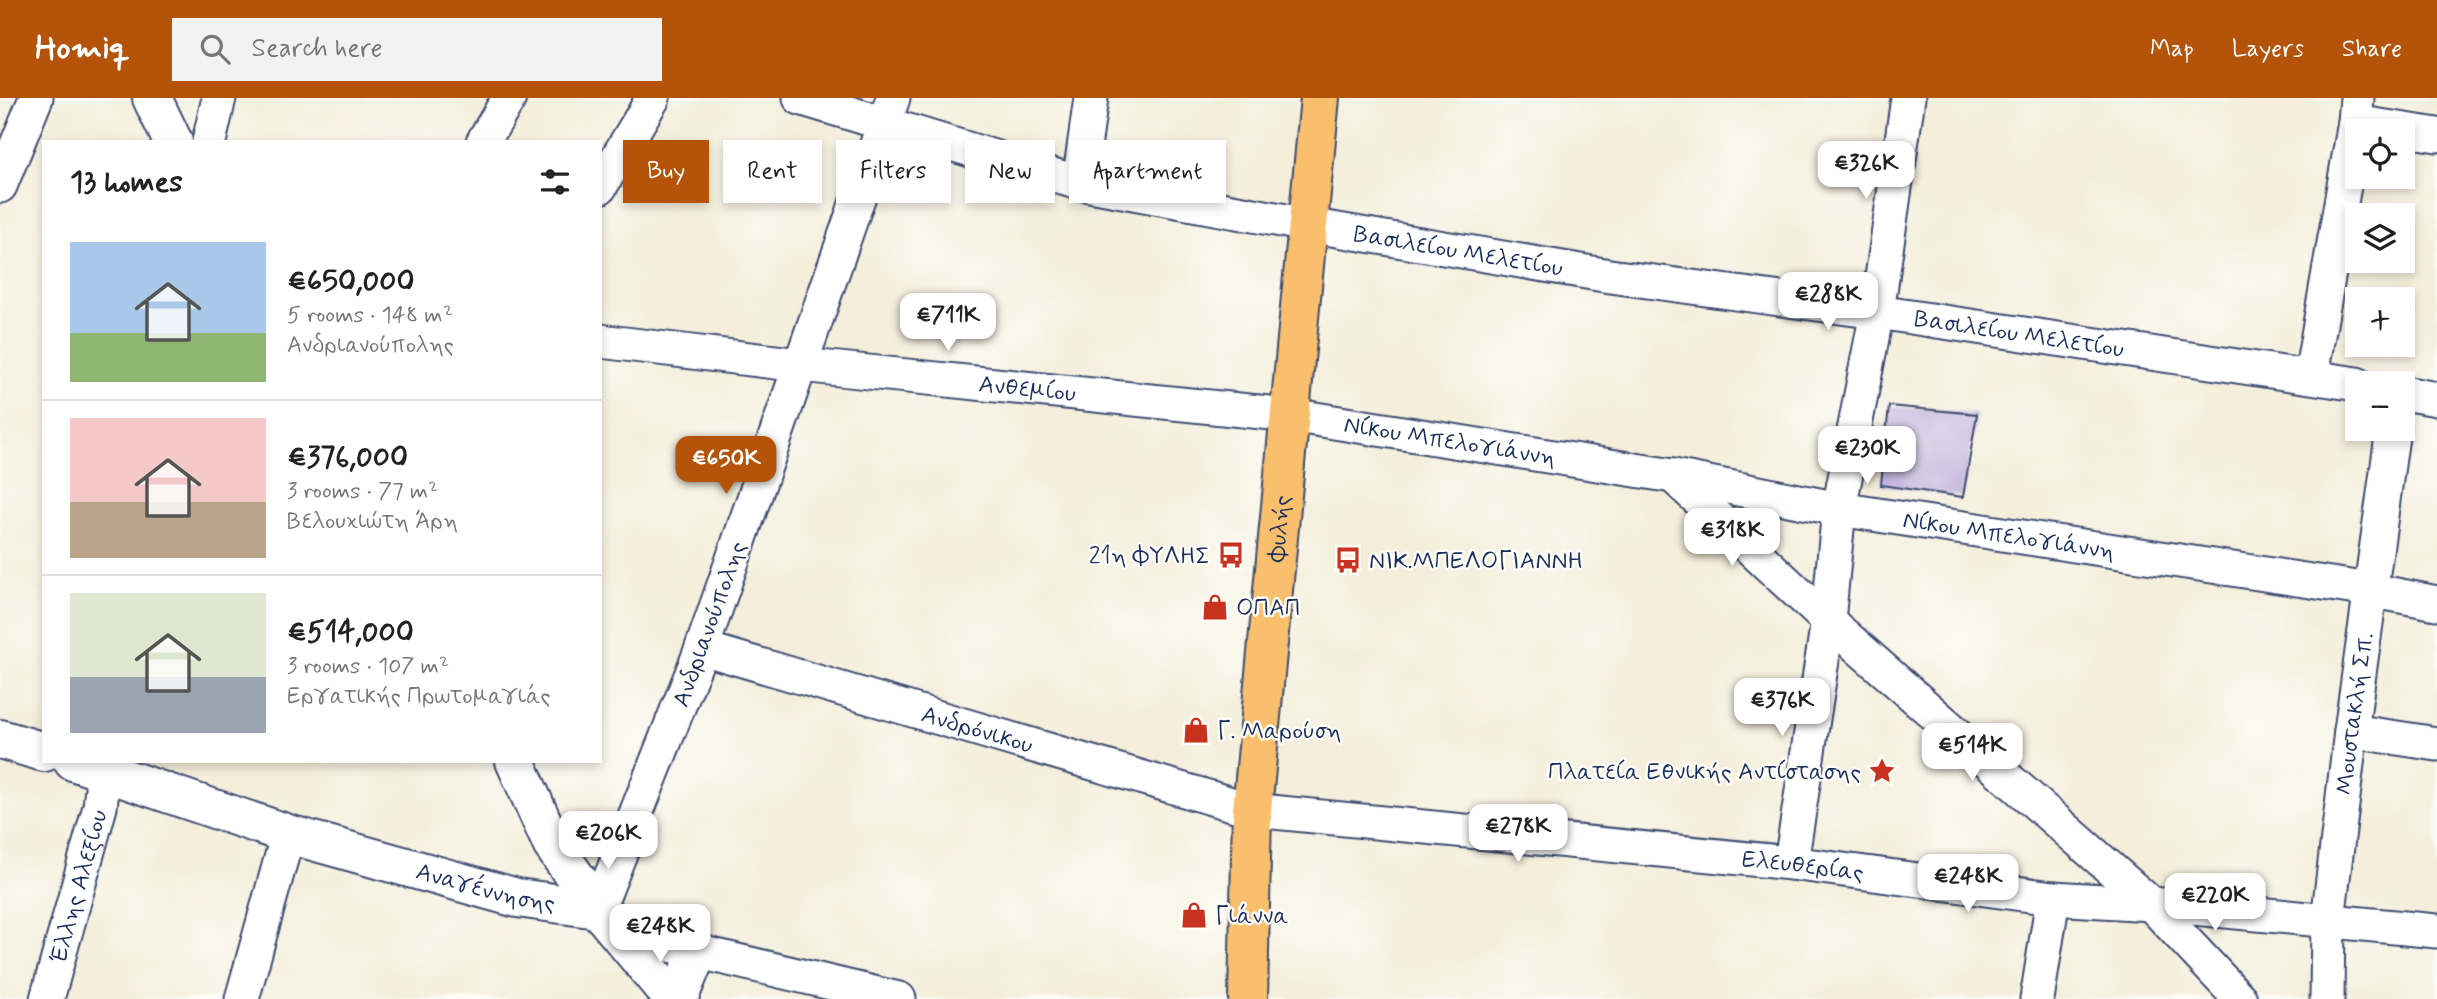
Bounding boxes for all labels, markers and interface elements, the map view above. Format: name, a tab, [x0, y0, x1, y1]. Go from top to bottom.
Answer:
search box	[172, 18, 662, 81]
text: Homiq	[35, 27, 130, 71]
icon: search	[196, 30, 234, 68]
text: Search here	[252, 32, 382, 66]
text: Map	[2150, 34, 2194, 65]
text: Layers	[2232, 34, 2304, 65]
text: Share	[2342, 34, 2402, 65]
map controls	[2345, 119, 2415, 441]
button: locate	[2345, 119, 2415, 189]
chip: Buy	[623, 140, 709, 203]
chip: Rent	[723, 140, 822, 203]
chip: Filters	[836, 140, 951, 203]
chip: New	[965, 140, 1055, 203]
chip: Apartment	[1069, 140, 1226, 203]
pin: €326K	[1817, 141, 1915, 201]
text: €326K	[1834, 149, 1898, 179]
text: 13 homes	[70, 163, 183, 202]
icon: filters	[536, 163, 574, 201]
button: layers	[2345, 203, 2415, 273]
street label: Βασιλείου Μελετίου	[1351, 219, 1565, 285]
text: €650,000	[287, 262, 415, 301]
icon: home	[126, 270, 210, 354]
pin: €288K	[1779, 272, 1877, 332]
text: €288K	[1794, 280, 1862, 310]
button: +	[2345, 287, 2415, 357]
pin: €711K	[899, 294, 997, 353]
text: 5 rooms · 148 m²	[287, 301, 453, 331]
text: €711K	[916, 301, 980, 331]
street label: Βασιλείου Μελετίου	[1912, 304, 2126, 366]
text: Ανδριανούπολης	[287, 331, 454, 361]
street label: Ανθεμίου	[977, 369, 1077, 410]
button: −	[2345, 371, 2415, 441]
street label: Νίκου Μπελογιάννη	[1342, 410, 1558, 474]
pin: €230K	[1818, 426, 1916, 486]
text: €230K	[1834, 434, 1900, 464]
pin: €650K	[677, 436, 775, 496]
text: €376,000	[287, 438, 408, 477]
text: €650K	[691, 444, 761, 474]
icon: home	[126, 446, 210, 530]
text: 3 rooms · 77 m²	[287, 477, 438, 507]
street label: Φυλής	[1262, 494, 1299, 564]
street label: Νίκου Μπελογιάννη	[1901, 505, 2117, 568]
text: Βελουχιώτη Άρη	[287, 507, 458, 537]
pin: €318K	[1683, 508, 1781, 568]
text: €318K	[1700, 516, 1764, 546]
street label: Ανδριανούπολης	[666, 537, 755, 712]
bus stop icon: 21η ΦΥΛΗΣ	[1216, 540, 1246, 570]
place label: 21η ΦΥΛΗΣ	[1089, 541, 1210, 572]
bus stop icon: ΝΙΚ.ΜΠΕΛΟΓΙΑΝΝΗ	[1333, 545, 1363, 575]
place label: ΝΙΚ.ΜΠΕΛΟΓΙΑΝΝΗ	[1369, 546, 1583, 577]
shop icon: ΟΠΑΠ	[1200, 592, 1230, 622]
place label: ΟΠΑΠ	[1236, 593, 1301, 624]
text: €514,000	[287, 613, 414, 652]
icon: home	[126, 621, 210, 705]
street label: Μουστακλή Σπ.	[2329, 631, 2382, 797]
text: 3 rooms · 107 m²	[287, 652, 449, 682]
pin: €376K	[1733, 678, 1831, 738]
text: Εργατικής Πρωτομαγιάς	[287, 682, 551, 712]
text: €376K	[1750, 686, 1814, 716]
street label: Ανδρόνικου	[917, 699, 1037, 762]
shop icon: Γ. Μαρούση	[1181, 715, 1211, 745]
place label: Γ. Μαρούση	[1217, 716, 1341, 747]
pin: €514K	[1923, 724, 2021, 783]
text: €514K	[1938, 731, 2006, 761]
place icon: Πλατεία Εθνικής Αντίστασης	[1867, 756, 1897, 786]
place label: Πλατεία Εθνικής Αντίστασης	[1548, 757, 1861, 788]
pin: €278K	[1469, 804, 1567, 864]
street label: Έλλης Αλεξίου	[44, 806, 116, 967]
pin: €206K	[559, 812, 657, 871]
text: €278K	[1485, 812, 1551, 842]
text: €206K	[575, 819, 641, 849]
street label: Ελευθερίας	[1740, 844, 1866, 890]
pin: €248K	[1919, 854, 2017, 914]
street label: Αναγέννησης	[412, 857, 557, 920]
text: €248K	[1934, 862, 2002, 892]
pin: €220K	[2166, 874, 2264, 933]
text: €220K	[2181, 881, 2249, 911]
shop icon: Γιάννα	[1179, 900, 1209, 930]
place label: Γιάννα	[1215, 901, 1289, 932]
pin: €248K	[611, 904, 709, 964]
text: €248K	[626, 912, 694, 942]

